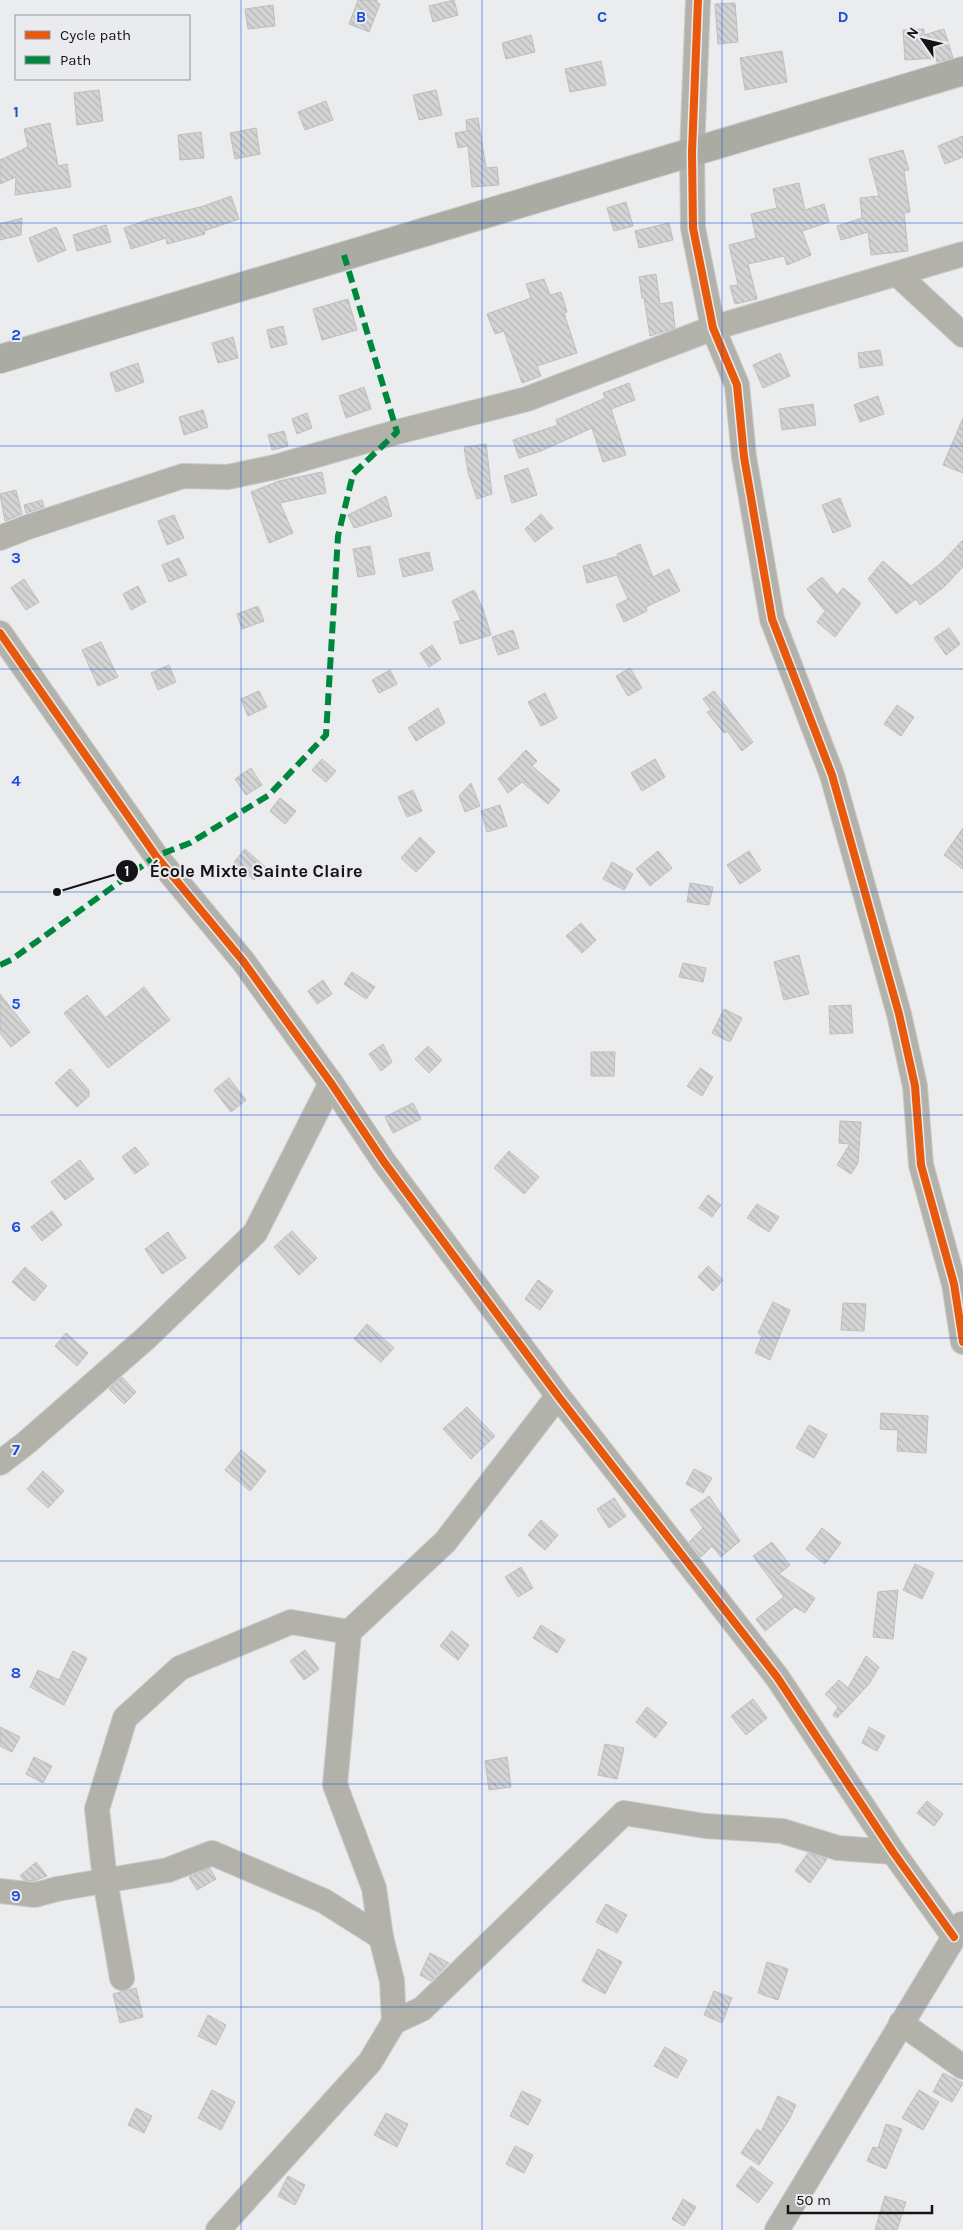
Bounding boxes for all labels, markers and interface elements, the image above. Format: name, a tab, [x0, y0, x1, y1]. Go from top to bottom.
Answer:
text: B	[356, 7, 366, 26]
text: C	[597, 7, 607, 26]
text: D	[838, 7, 849, 26]
legend	[15, 15, 190, 80]
north arrow	[898, 15, 948, 65]
text: N	[903, 24, 922, 42]
text: Cycle path	[60, 26, 131, 44]
text: Path	[60, 51, 91, 69]
text: 1	[13, 102, 19, 121]
text: 2	[11, 325, 21, 344]
text: 3	[11, 548, 21, 567]
text: 4	[11, 771, 21, 790]
callout: École Mixte Sainte Claire	[115, 854, 373, 887]
text: École Mixte Sainte Claire	[150, 859, 362, 882]
text: 1	[124, 862, 130, 880]
text: 5	[11, 994, 21, 1013]
text: 6	[11, 1217, 21, 1236]
text: 7	[12, 1440, 20, 1459]
text: 8	[11, 1663, 21, 1682]
text: 9	[11, 1886, 21, 1905]
scale bar	[788, 2182, 932, 2214]
text: 50 m	[796, 2191, 831, 2209]

